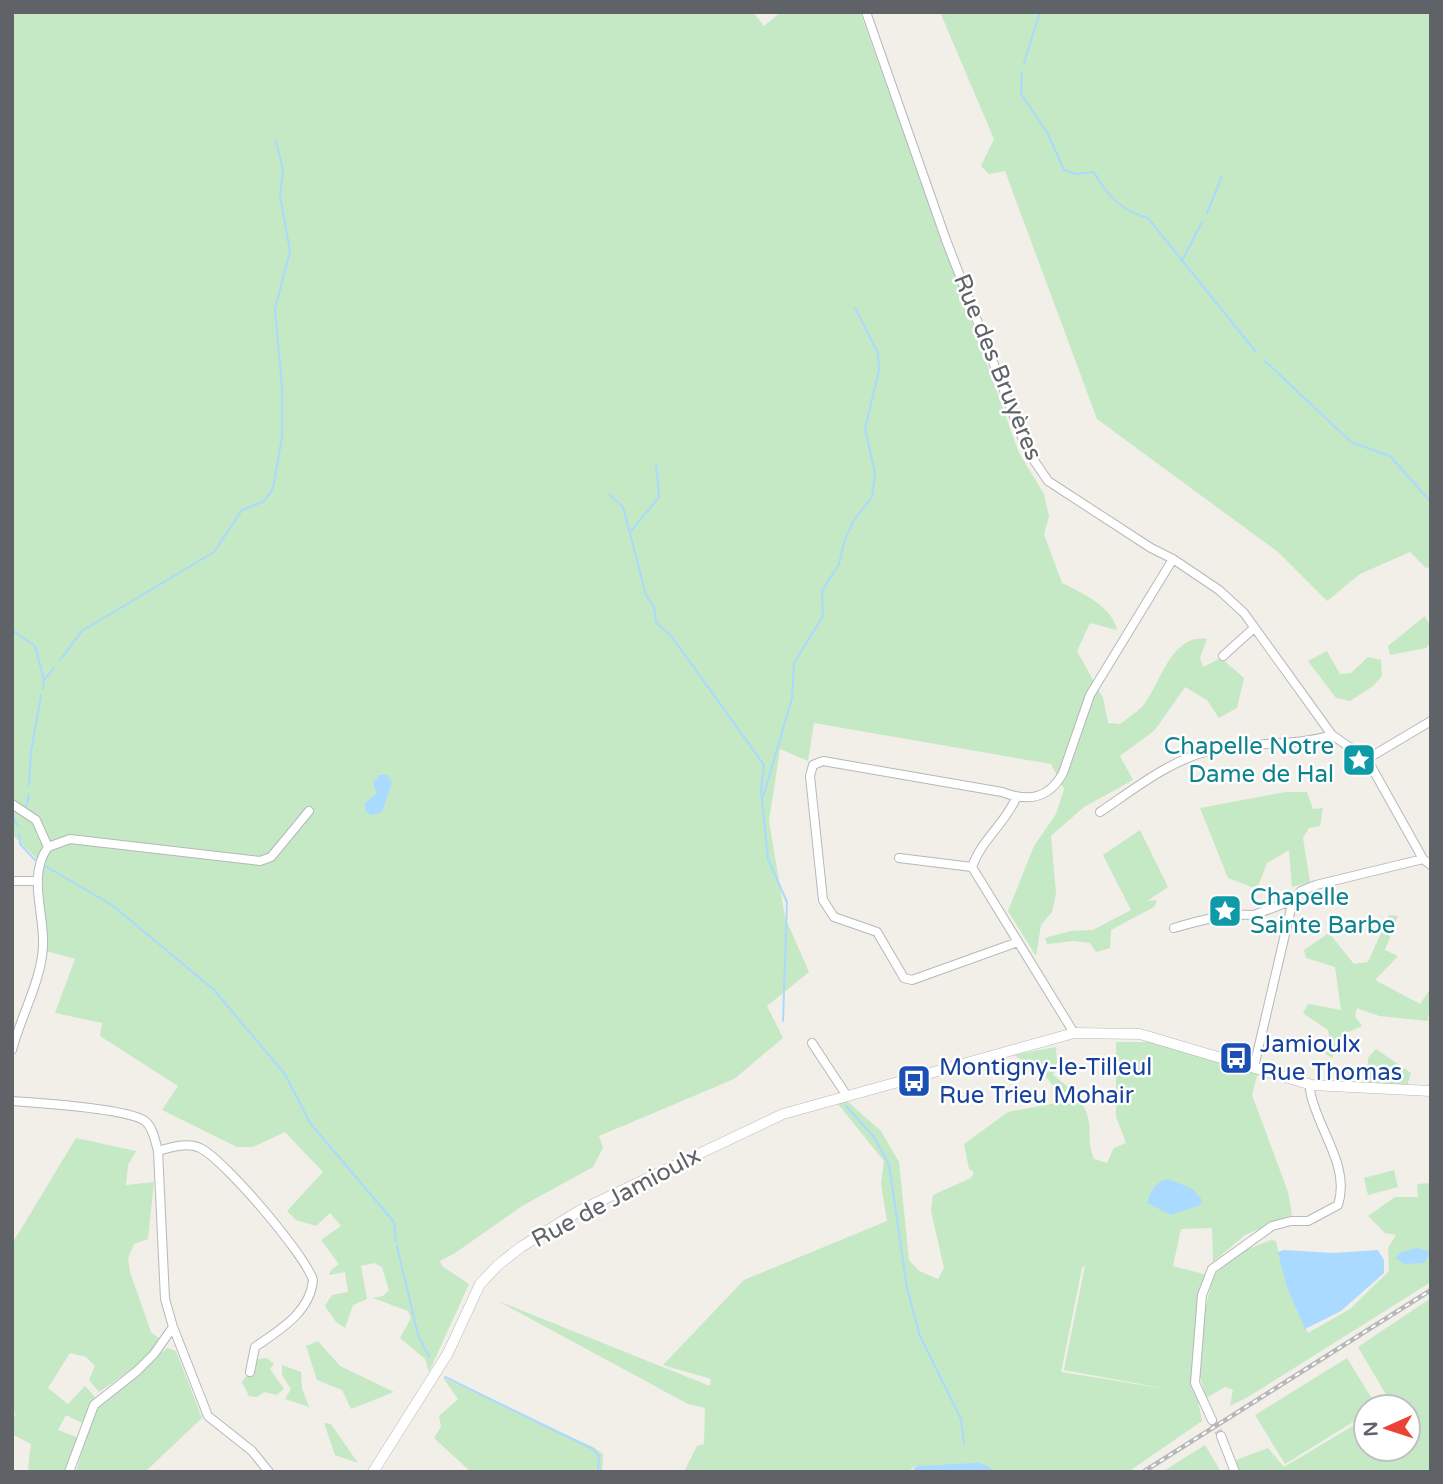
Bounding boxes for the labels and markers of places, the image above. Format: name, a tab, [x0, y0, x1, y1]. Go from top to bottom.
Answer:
place label: Chapelle Notre Dame de Hal	[1164, 732, 1334, 789]
place icon: Chapelle Notre Dame de Hal	[1340, 741, 1378, 779]
place label: Chapelle Sainte Barbe	[1250, 883, 1395, 940]
place icon: Chapelle Sainte Barbe	[1206, 892, 1244, 930]
place label: Jamioulx Rue Thomas	[1260, 1030, 1402, 1087]
bus stop icon: Jamioulx Rue Thomas	[1217, 1039, 1255, 1077]
place label: Montigny-le-Tilleul Rue Trieu Mohair	[939, 1053, 1152, 1110]
bus stop icon: Montigny-le-Tilleul Rue Trieu Mohair	[895, 1062, 933, 1100]

